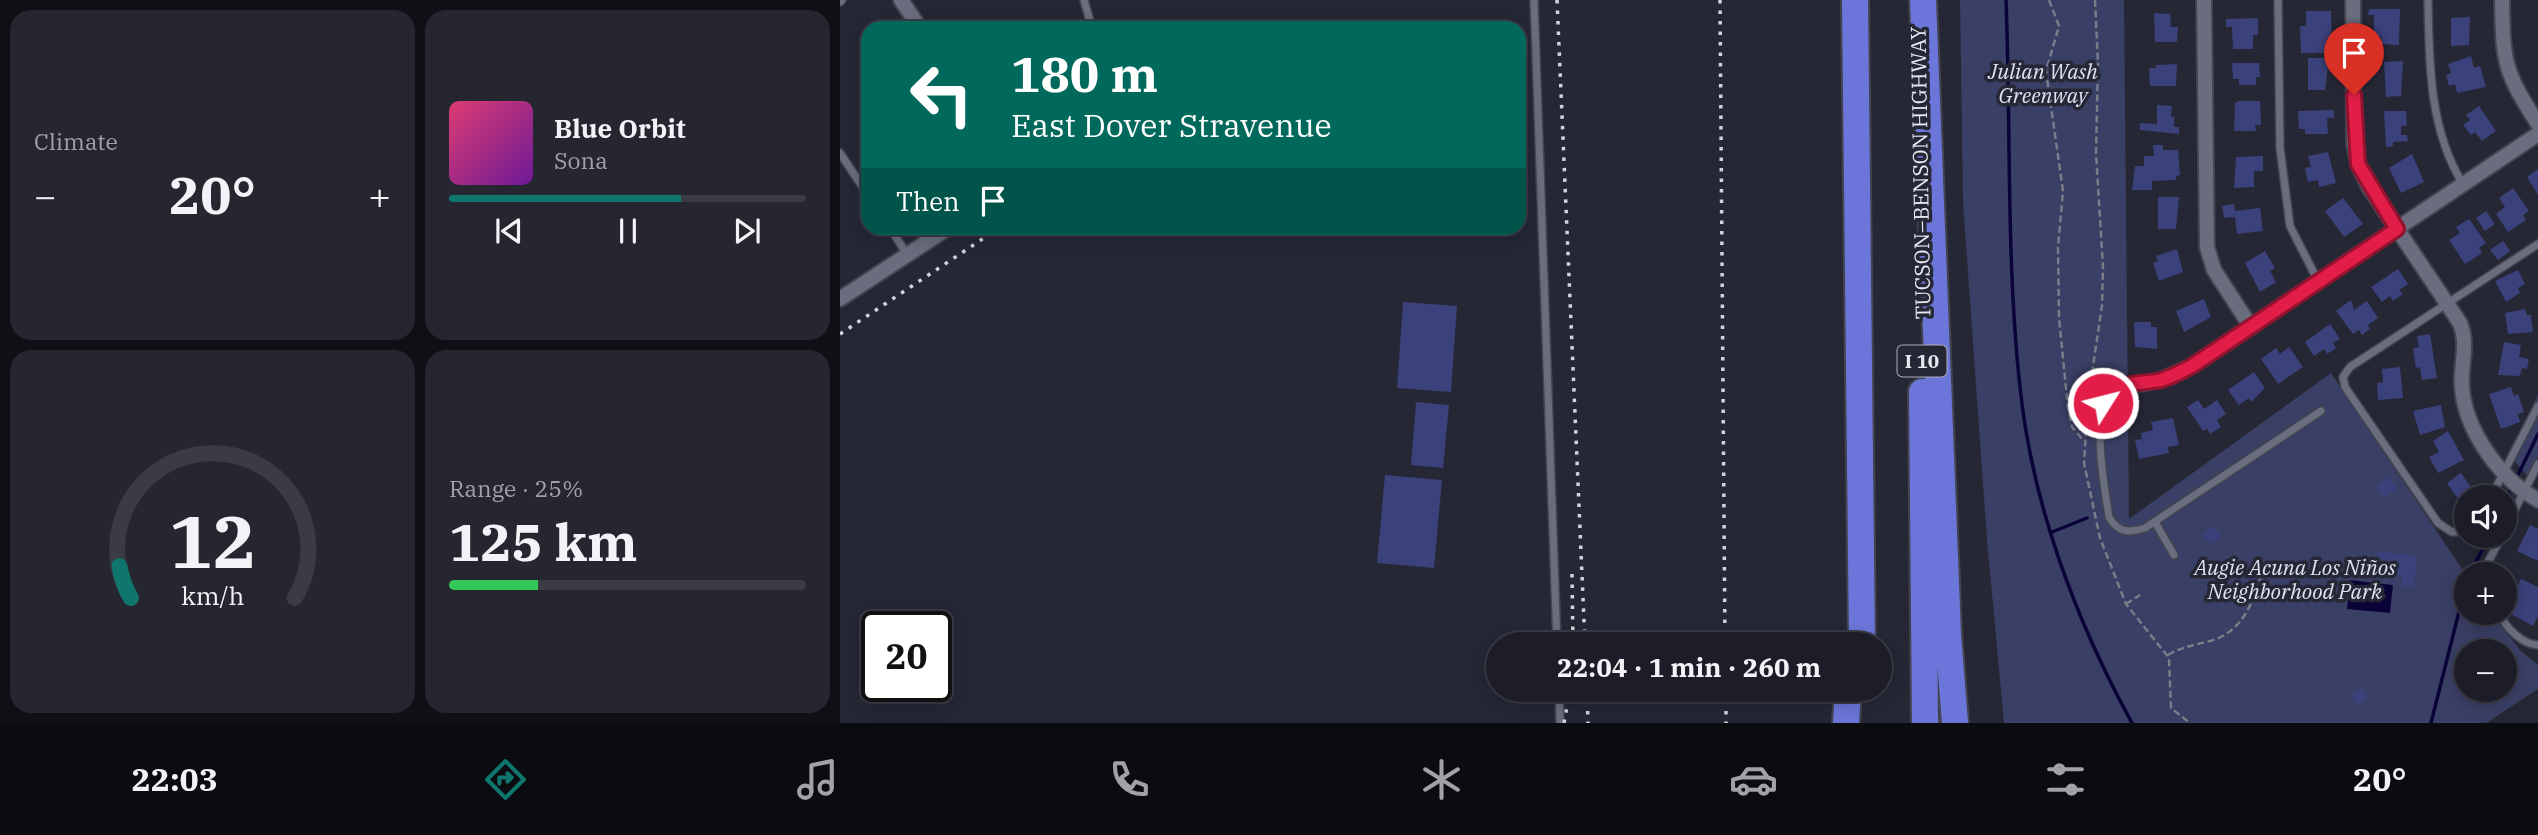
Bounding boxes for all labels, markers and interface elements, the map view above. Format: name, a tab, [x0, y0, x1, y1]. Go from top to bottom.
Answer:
pin	[2324, 23, 2384, 95]
street label: TUCSON–BENSON HIGHWAY	[1903, 26, 1937, 320]
icon: arrive	[2335, 34, 2373, 72]
text: 180 m	[1011, 42, 1158, 105]
icon: left	[896, 49, 987, 140]
park label: Julian Wash Greenway	[1987, 57, 2098, 109]
text: East Dover Stravenue	[1011, 104, 1332, 146]
text: Blue Orbit	[554, 111, 686, 145]
text: Climate	[34, 126, 118, 156]
text: Sona	[554, 145, 608, 175]
text: 20°	[169, 161, 256, 228]
text: −	[34, 171, 57, 220]
text: +	[368, 171, 391, 220]
icon: arrive	[974, 182, 1012, 220]
text: Then	[896, 184, 960, 218]
icon: previous	[490, 212, 528, 250]
icon: pause	[609, 212, 647, 250]
icon: next	[728, 212, 766, 250]
road number: I 10	[1898, 346, 1946, 376]
position arrow	[2066, 366, 2140, 440]
text: Range · 25%	[449, 473, 583, 503]
map controls	[2454, 485, 2517, 702]
button: sound	[2454, 485, 2517, 548]
text: 12	[169, 493, 256, 588]
text: 125 km	[449, 508, 638, 575]
park label: Augie Acuna Los Niños Neighborhood Park	[2192, 553, 2396, 605]
button: +	[2454, 562, 2517, 625]
text: km/h	[181, 578, 244, 611]
speed limit sign: 20	[861, 611, 952, 702]
button: −	[2454, 639, 2517, 702]
text: 22:04 · 1 min · 260 m	[1557, 650, 1821, 684]
icon: directions	[481, 755, 530, 804]
icon: music	[793, 755, 842, 804]
icon: phone	[1105, 755, 1154, 804]
icon: climate	[1417, 755, 1466, 804]
icon: car	[1729, 755, 1778, 804]
icon: filters	[2041, 755, 2090, 804]
text: 22:03	[132, 758, 218, 800]
text: 20°	[2353, 758, 2406, 800]

